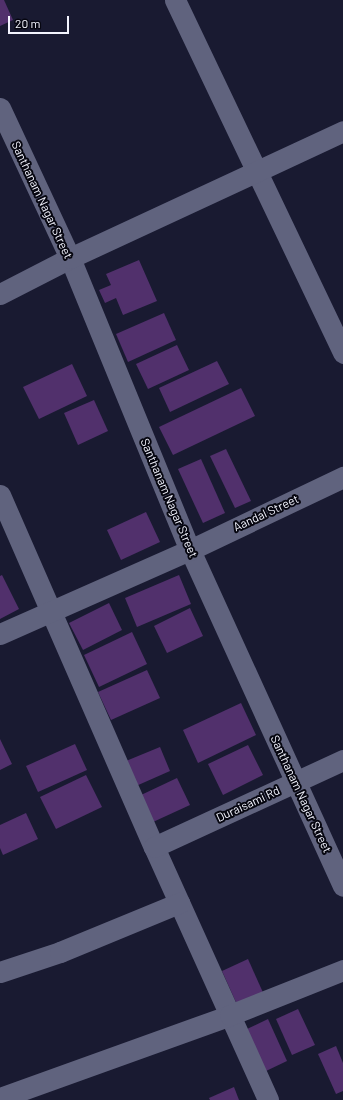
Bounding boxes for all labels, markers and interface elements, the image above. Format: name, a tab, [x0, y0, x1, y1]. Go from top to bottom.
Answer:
scale bar	[10, 8, 71, 34]
text: 20 m	[15, 16, 41, 30]
street label: Santhanam Nagar Street	[8, 139, 76, 261]
street label: Santhanam Nagar Street	[137, 436, 201, 560]
street label: Aandal Street	[231, 492, 301, 534]
street label: Santhanam Nagar Street	[267, 733, 335, 855]
street label: Duraisami Rd	[214, 783, 282, 825]

